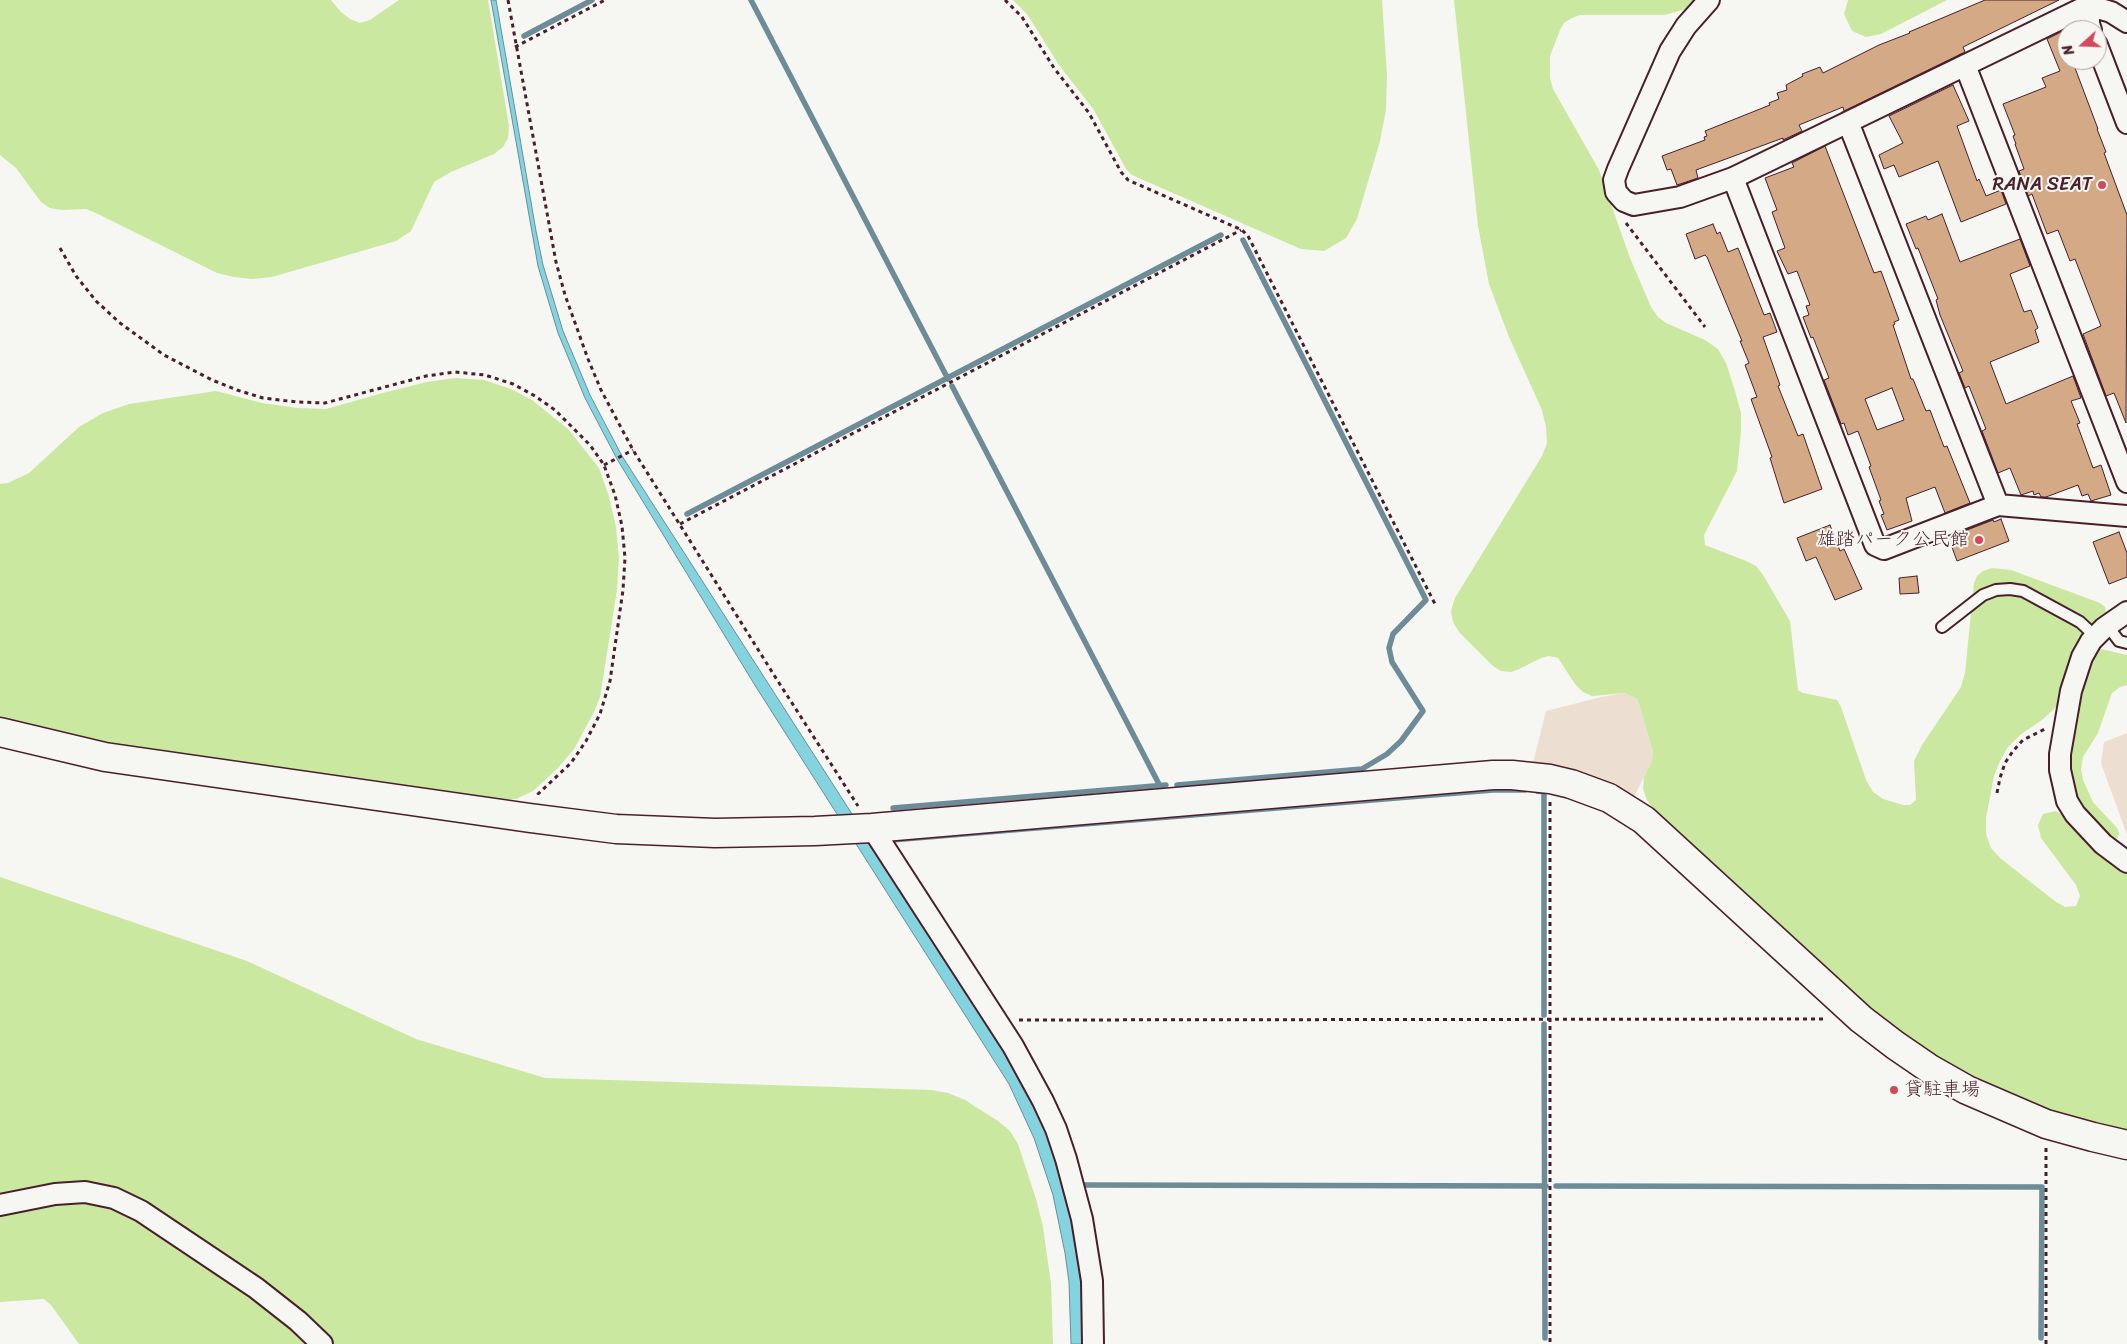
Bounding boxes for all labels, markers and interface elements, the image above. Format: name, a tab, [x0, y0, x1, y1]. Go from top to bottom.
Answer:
north arrow	[2057, 20, 2107, 70]
text: N	[2055, 41, 2082, 59]
place label: RANA SEAT	[1992, 174, 2092, 196]
marker: RANA SEAT	[2096, 179, 2108, 191]
place label: 雄踏パーク公民館	[1817, 529, 1969, 551]
marker: 雄踏パーク公民館	[1973, 534, 1985, 546]
place label: 貸駐車場	[1904, 1079, 1980, 1101]
marker: 貸駐車場	[1888, 1084, 1900, 1096]

